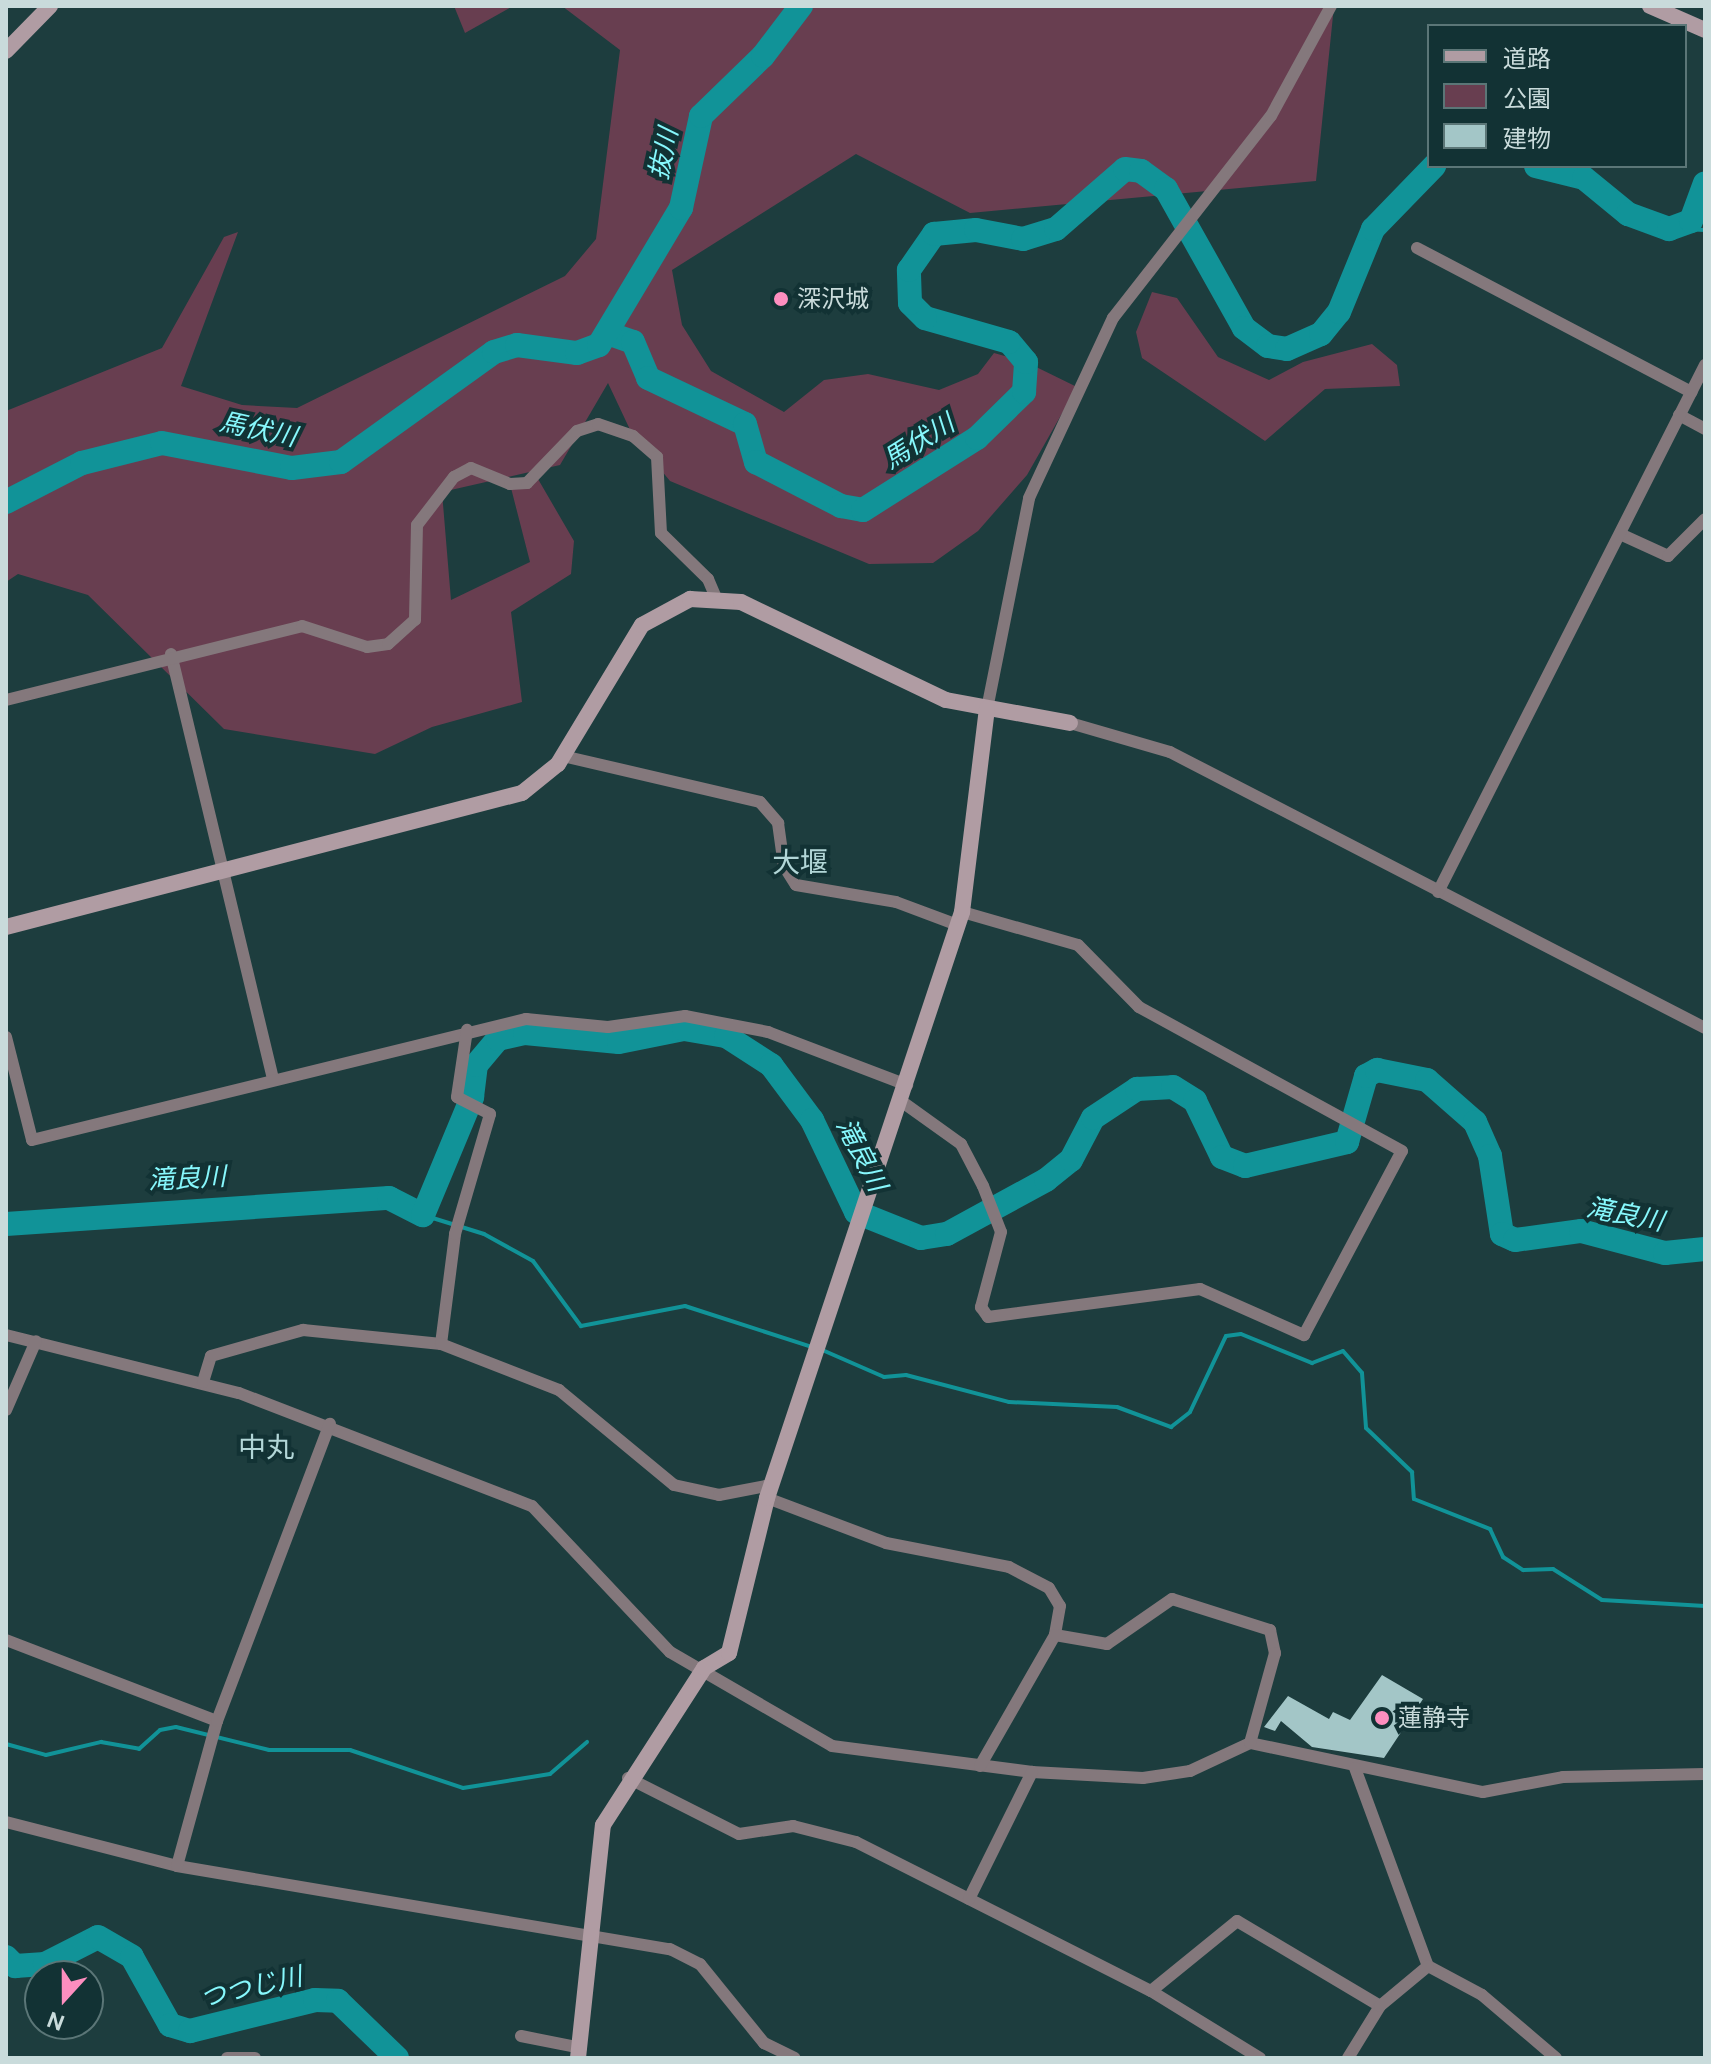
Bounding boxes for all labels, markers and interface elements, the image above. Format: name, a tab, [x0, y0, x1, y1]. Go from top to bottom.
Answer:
legend	[1427, 24, 1687, 168]
text: 道路	[1503, 43, 1551, 74]
text: 公園	[1503, 83, 1551, 114]
text: 建物	[1503, 123, 1551, 154]
water label: 抜川	[643, 125, 685, 183]
place label: 深沢城	[797, 285, 869, 313]
marker: 深沢城	[772, 290, 790, 308]
water label: 馬伏川	[217, 407, 299, 453]
water label: 馬伏川	[878, 408, 960, 476]
district label: 大堰	[772, 846, 828, 880]
water label: 滝良川	[829, 1113, 893, 1197]
water label: 滝良川	[147, 1161, 227, 1197]
water label: 滝良川	[1584, 1192, 1666, 1238]
district label: 中丸	[238, 1431, 294, 1465]
place label: 蓮静寺	[1398, 1704, 1470, 1732]
marker: 蓮静寺	[1373, 1709, 1391, 1727]
north arrow	[24, 1960, 104, 2040]
water label: つつじ川	[197, 1961, 305, 2015]
text: N	[43, 2005, 69, 2037]

